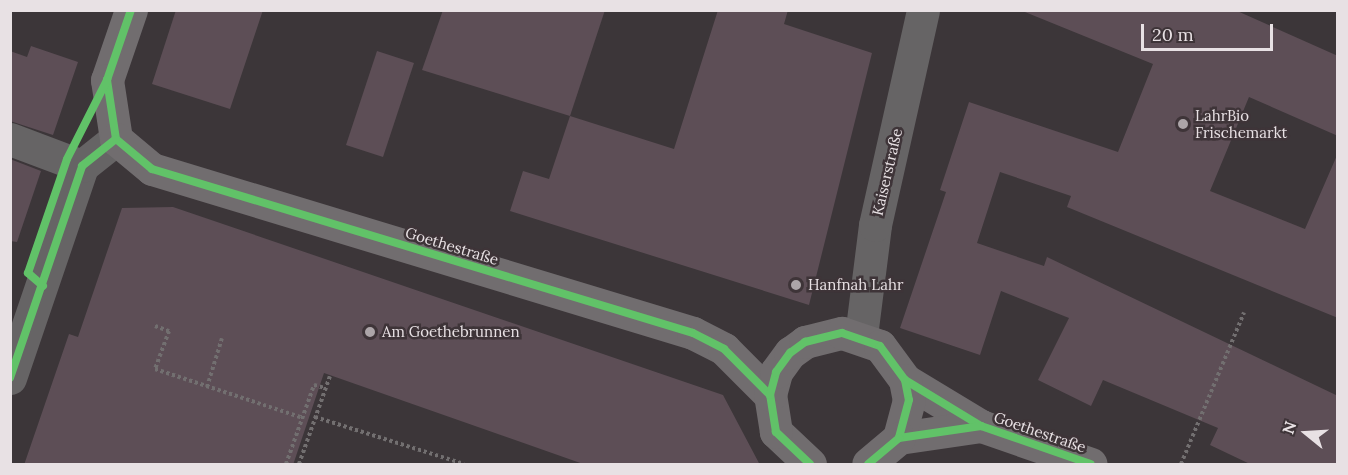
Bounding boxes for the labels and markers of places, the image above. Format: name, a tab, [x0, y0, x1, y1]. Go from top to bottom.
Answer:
place label: LahrBio Frischemarkt	[1195, 106, 1287, 141]
marker: LahrBio Frischemarkt	[1176, 117, 1190, 131]
place label: Hanfnah Lahr	[808, 276, 903, 294]
marker: Hanfnah Lahr	[789, 278, 803, 292]
place label: Am Goethebrunnen	[382, 323, 520, 341]
marker: Am Goethebrunnen	[363, 325, 377, 339]

